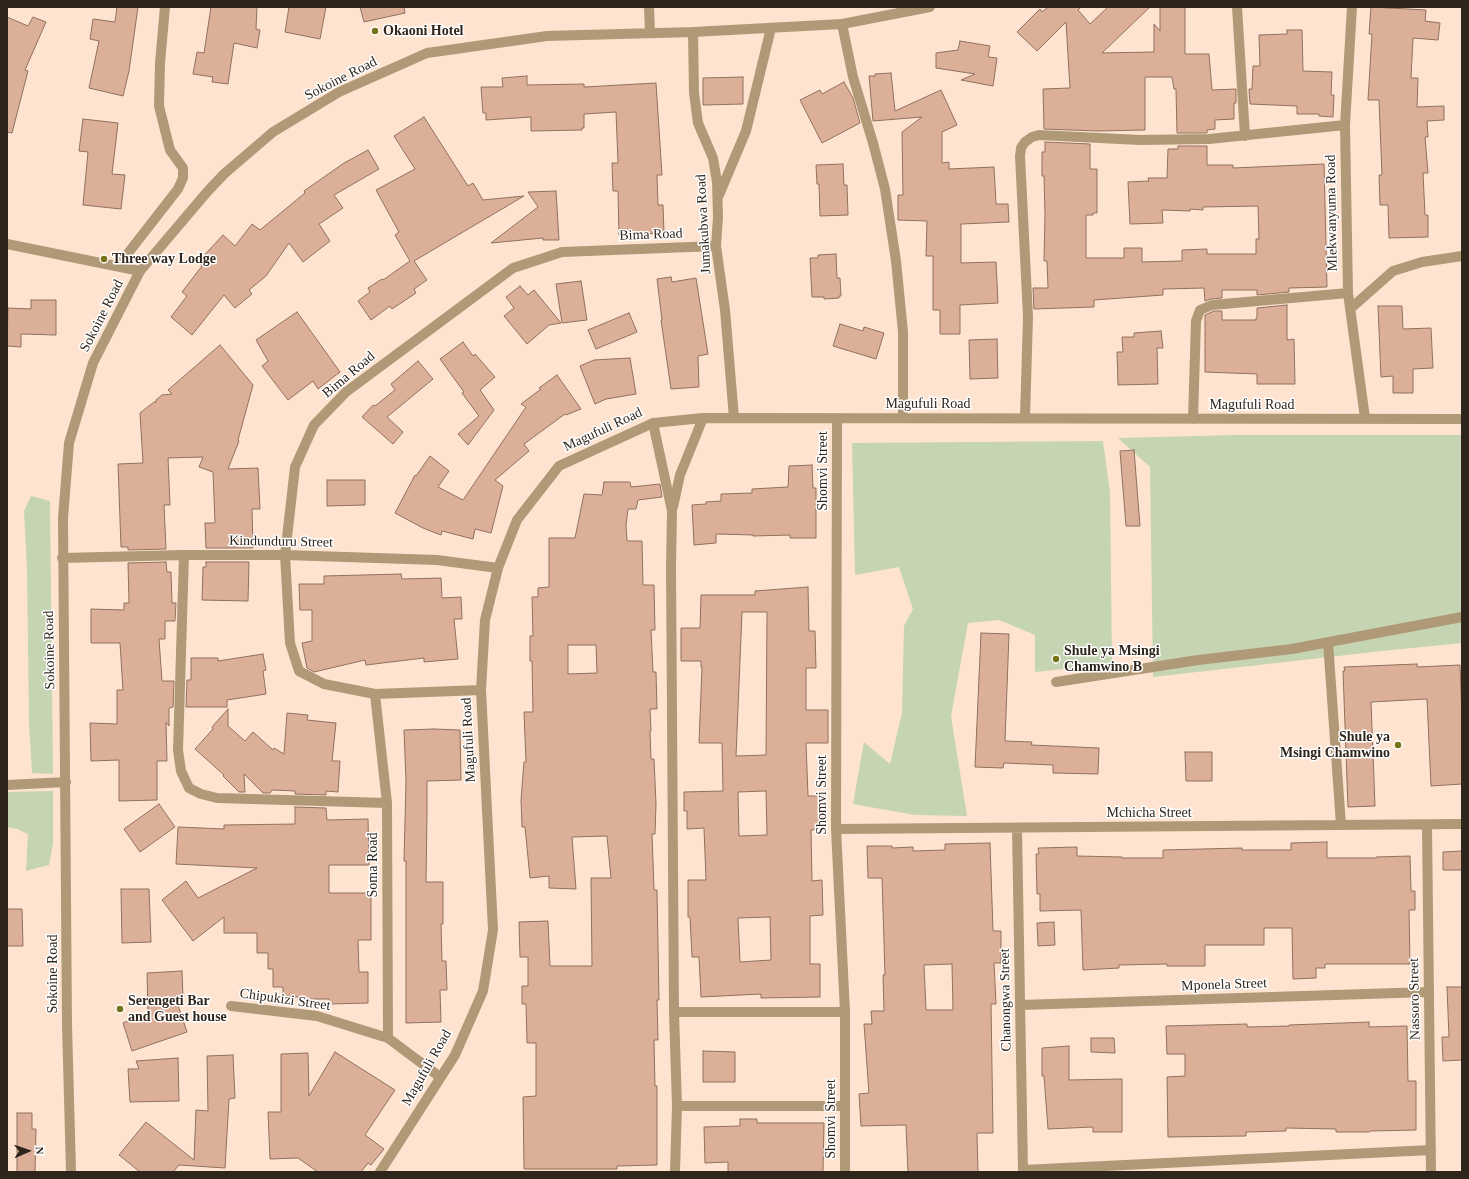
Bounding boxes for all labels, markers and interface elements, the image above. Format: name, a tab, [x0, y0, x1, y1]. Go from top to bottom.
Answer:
place label: Okaoni Hotel	[383, 23, 464, 39]
marker: Okaoni Hotel	[370, 26, 380, 36]
street label: Sokoine Road	[302, 54, 380, 104]
street label: Mlekwanyuma Road	[1323, 154, 1341, 272]
street label: Jumakubwa Road	[693, 174, 715, 274]
street label: Bima Road	[619, 225, 683, 245]
place label: Three way Lodge	[112, 251, 216, 267]
marker: Three way Lodge	[99, 254, 109, 264]
street label: Sokoine Road	[77, 277, 127, 355]
street label: Bima Road	[319, 348, 379, 402]
street label: Magufuli Road	[885, 396, 971, 412]
street label: Magufuli Road	[1209, 397, 1295, 413]
street label: Magufuli Road	[561, 404, 645, 456]
street label: Shomvi Street	[815, 431, 831, 511]
street label: Kindunduru Street	[229, 533, 333, 551]
street label: Sokoine Road	[41, 610, 59, 690]
place label: Shule ya Msingi Chamwino B	[1064, 643, 1160, 676]
marker: Shule ya Msingi Chamwino B	[1051, 654, 1061, 664]
street label: Magufuli Road	[458, 697, 480, 783]
place label: Shule ya Msingi Chamwino	[1280, 729, 1390, 762]
marker: Shule ya Msingi Chamwino	[1393, 740, 1403, 750]
street label: Shomvi Street	[814, 755, 830, 835]
street label: Mchicha Street	[1106, 805, 1192, 821]
street label: Soma Road	[365, 833, 381, 897]
street label: Sokoine Road	[45, 935, 61, 1013]
street label: Chanongwa Street	[997, 948, 1015, 1052]
street label: Nassoro Street	[1406, 958, 1424, 1040]
street label: Mponela Street	[1181, 975, 1267, 995]
street label: Chipukizi Street	[239, 985, 331, 1015]
place label: Serengeti Bar and Guest house	[128, 993, 227, 1026]
marker: Serengeti Bar and Guest house	[115, 1004, 125, 1014]
street label: Magufuli Road	[398, 1027, 456, 1109]
street label: Shomvi Street	[823, 1079, 839, 1159]
north arrow	[8, 1131, 48, 1171]
text: N	[34, 1146, 46, 1155]

